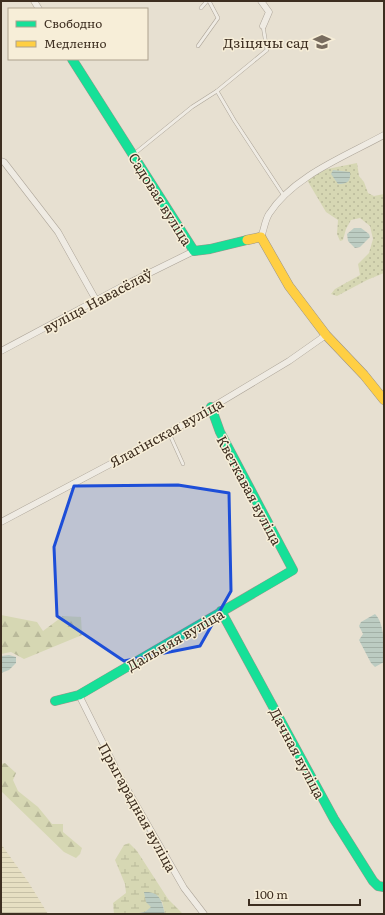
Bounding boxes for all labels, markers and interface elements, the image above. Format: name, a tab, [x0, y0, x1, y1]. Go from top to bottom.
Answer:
legend	[8, 8, 148, 60]
text: Свободно	[44, 14, 102, 32]
place label: Дзіцячы сад	[223, 32, 309, 52]
school or university icon: Дзіцячы сад	[312, 32, 332, 52]
text: Медленно	[44, 34, 107, 52]
street label: Садовая вуліца	[124, 149, 198, 250]
street label: вуліца Навасёлаў	[39, 262, 156, 337]
street label: Ялагінская вуліца	[106, 392, 227, 472]
street label: Кветкавая вуліца	[213, 432, 288, 549]
street label: Дальняя вуліца	[123, 603, 228, 675]
street label: Дачная вуліца	[266, 704, 331, 802]
street label: Прыгарадная вуліца	[94, 739, 182, 876]
scale bar	[249, 881, 360, 907]
text: 100 m	[255, 885, 288, 903]

